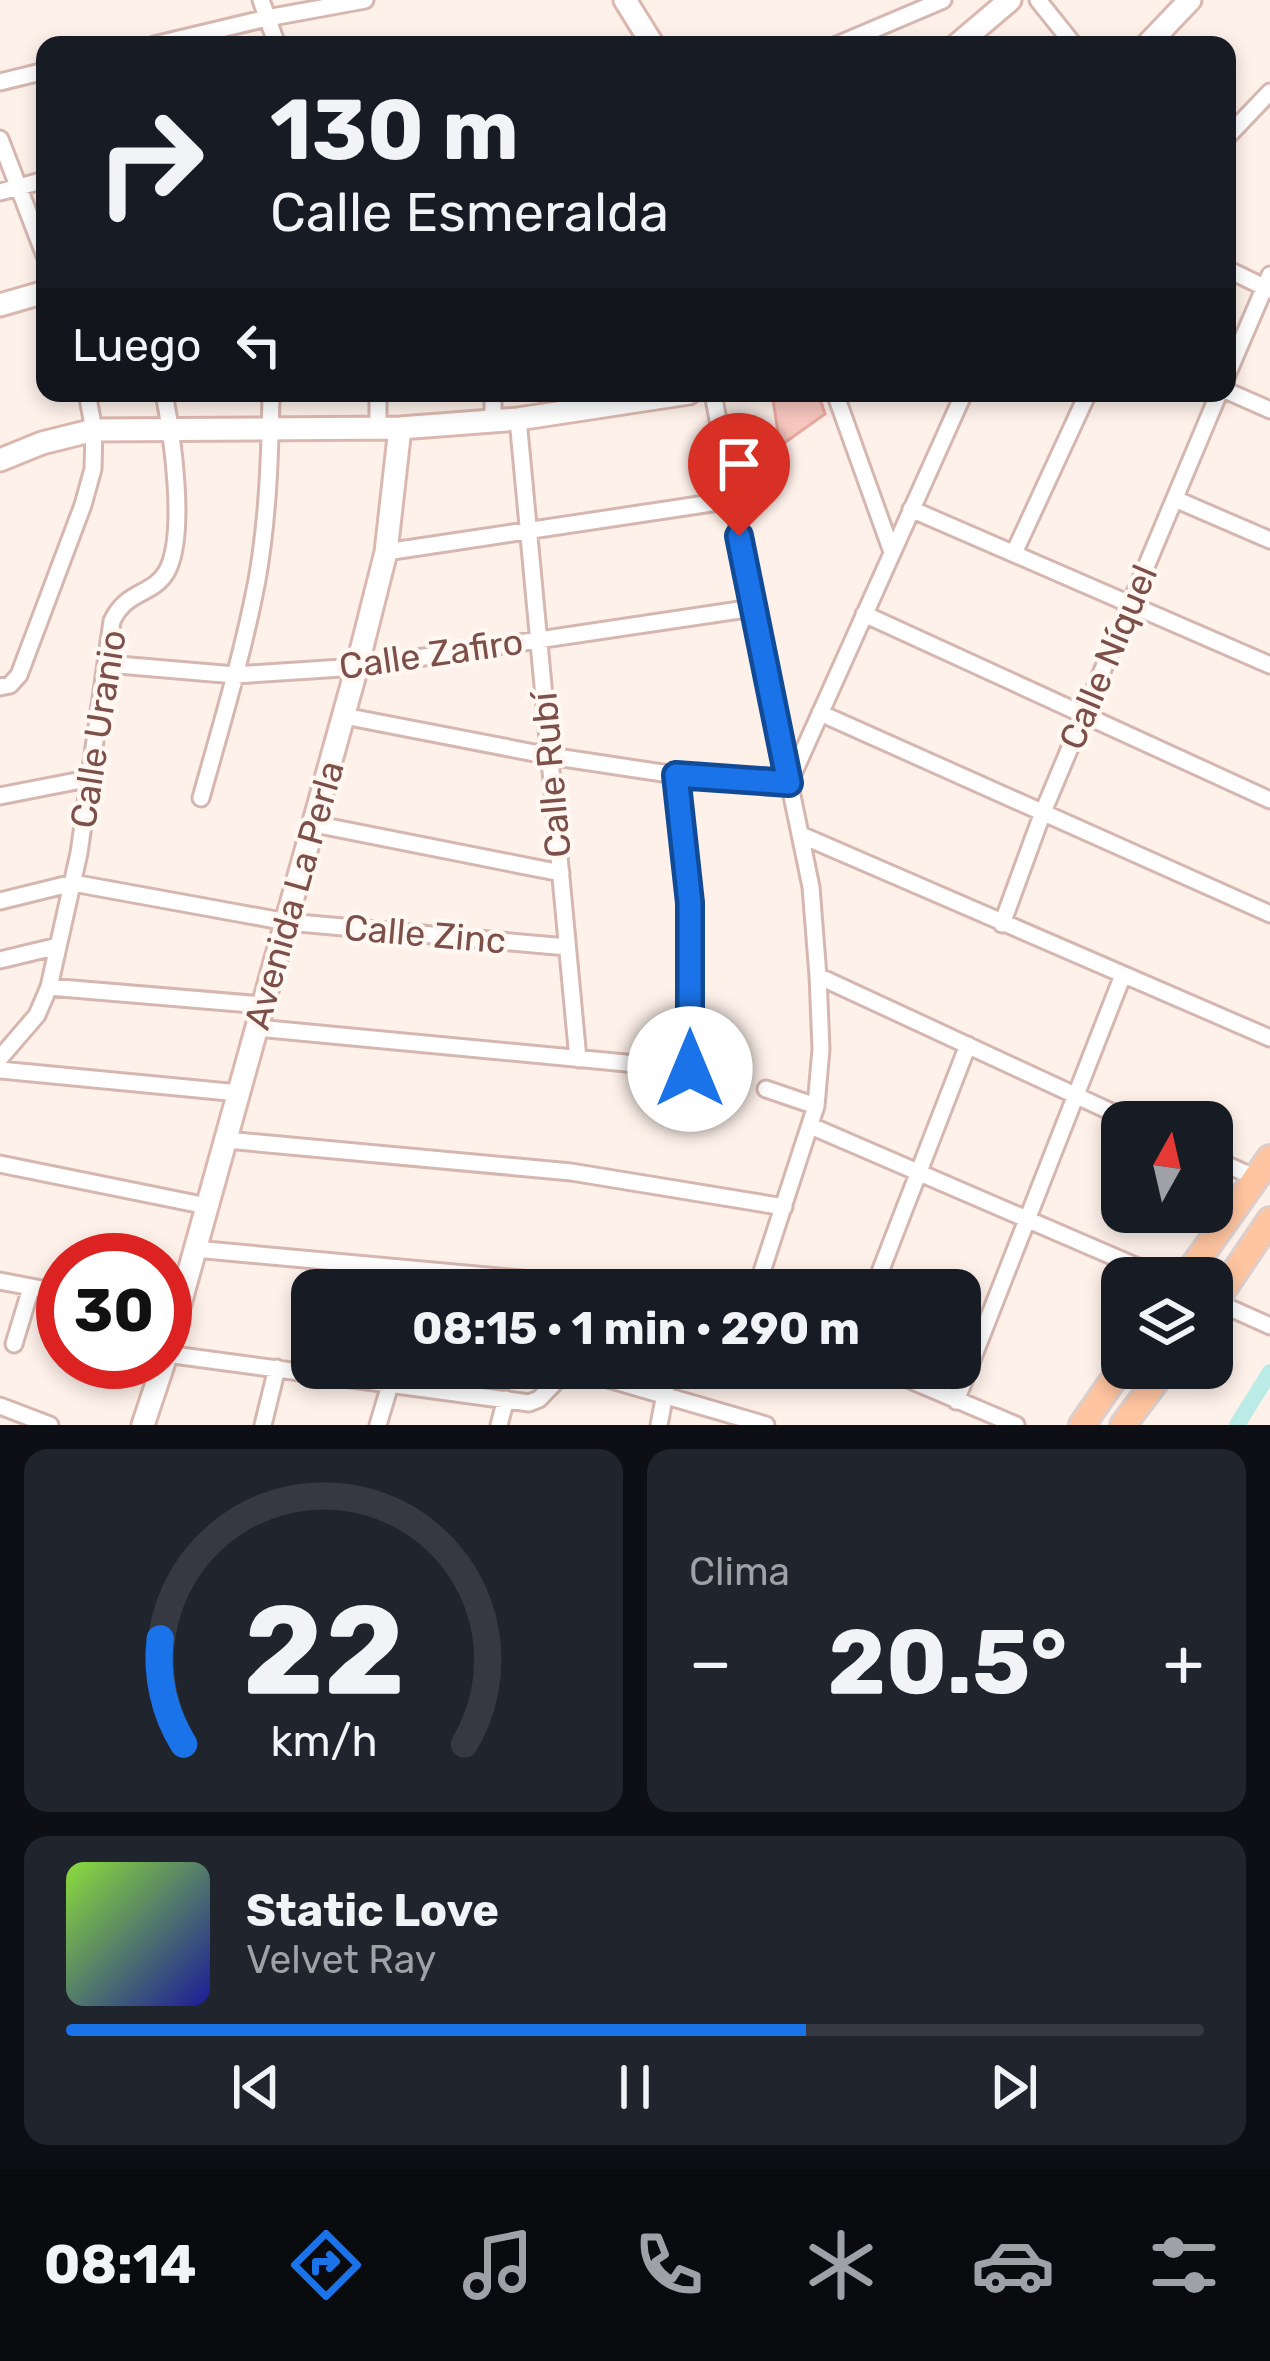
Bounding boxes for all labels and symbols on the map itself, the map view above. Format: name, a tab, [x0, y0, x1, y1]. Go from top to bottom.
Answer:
pin	[688, 413, 790, 536]
street label: Calle Níquel	[1050, 558, 1166, 756]
street label: Calle Zafiro	[336, 620, 526, 688]
street label: Calle Uranio	[61, 627, 135, 831]
street label: Calle Rubí	[522, 688, 580, 859]
street label: Avenida La Perla	[235, 756, 353, 1034]
street label: Calle Zinc	[342, 906, 508, 962]
position arrow	[627, 1006, 753, 1132]
north arrow	[1101, 1101, 1233, 1233]
speed limit sign: 30	[36, 1233, 192, 1389]

